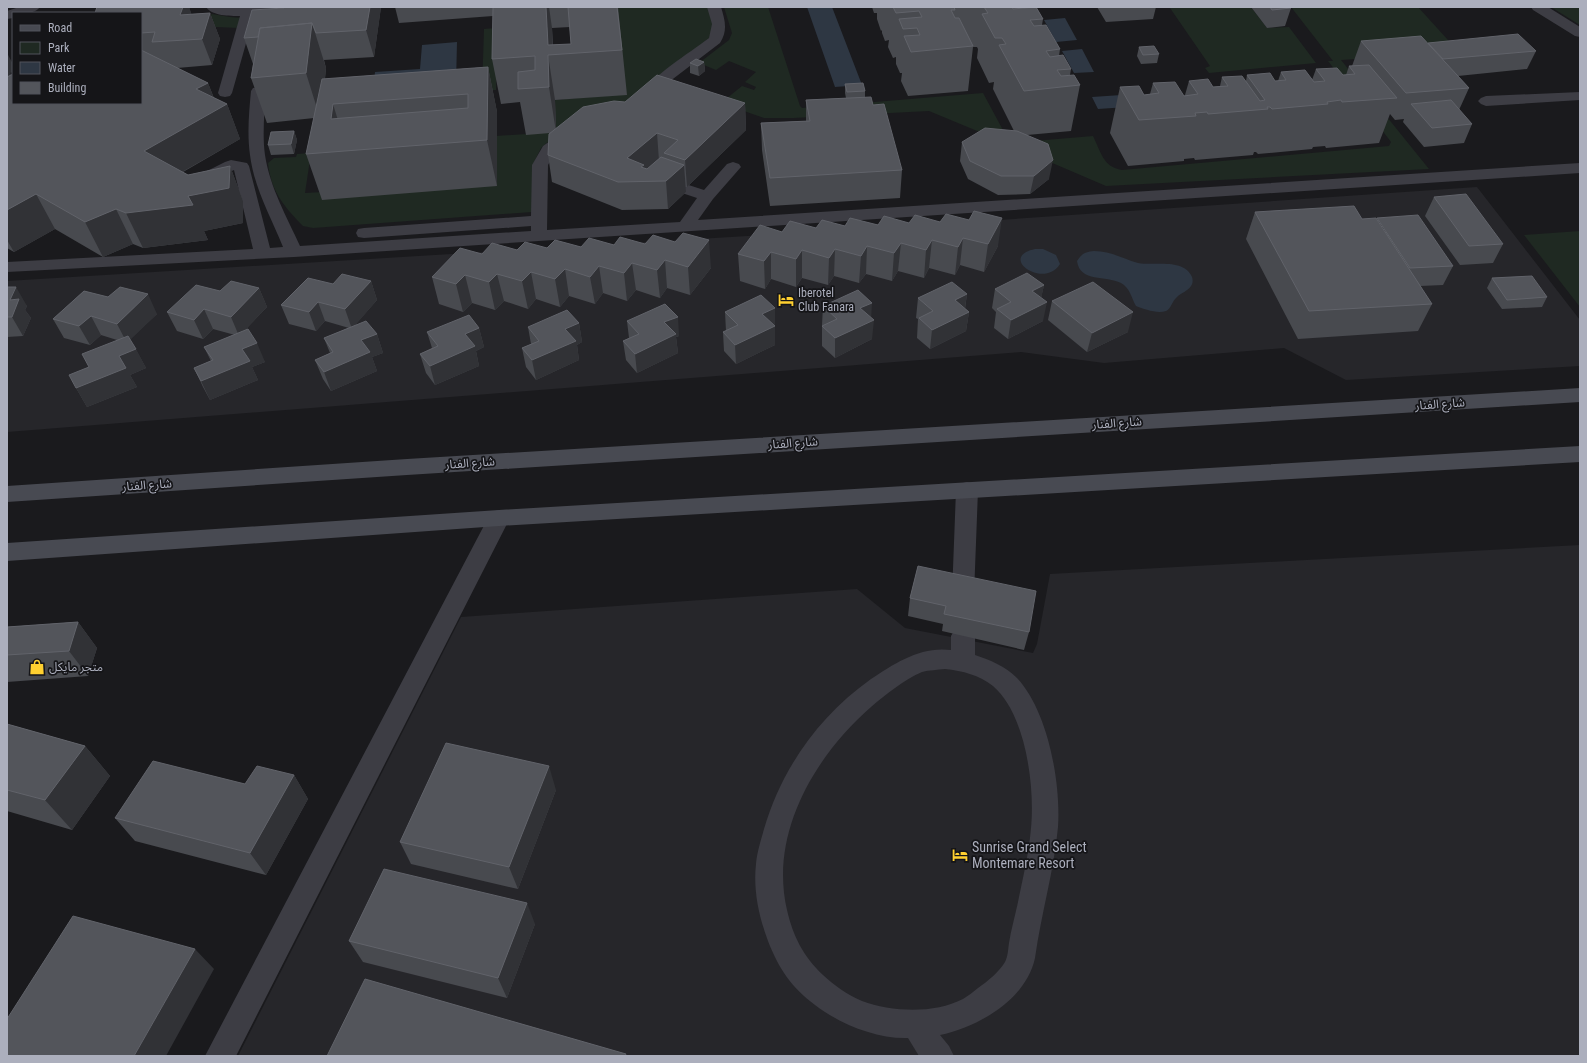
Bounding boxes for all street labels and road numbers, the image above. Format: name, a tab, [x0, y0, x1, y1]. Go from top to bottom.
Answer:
street label: شارع الفنار	[1414, 395, 1466, 415]
street label: شارع الفنار	[1091, 414, 1143, 434]
street label: شارع الفنار	[767, 434, 819, 454]
street label: شارع الفنار	[444, 454, 496, 474]
street label: شارع الفنار	[121, 476, 173, 496]

